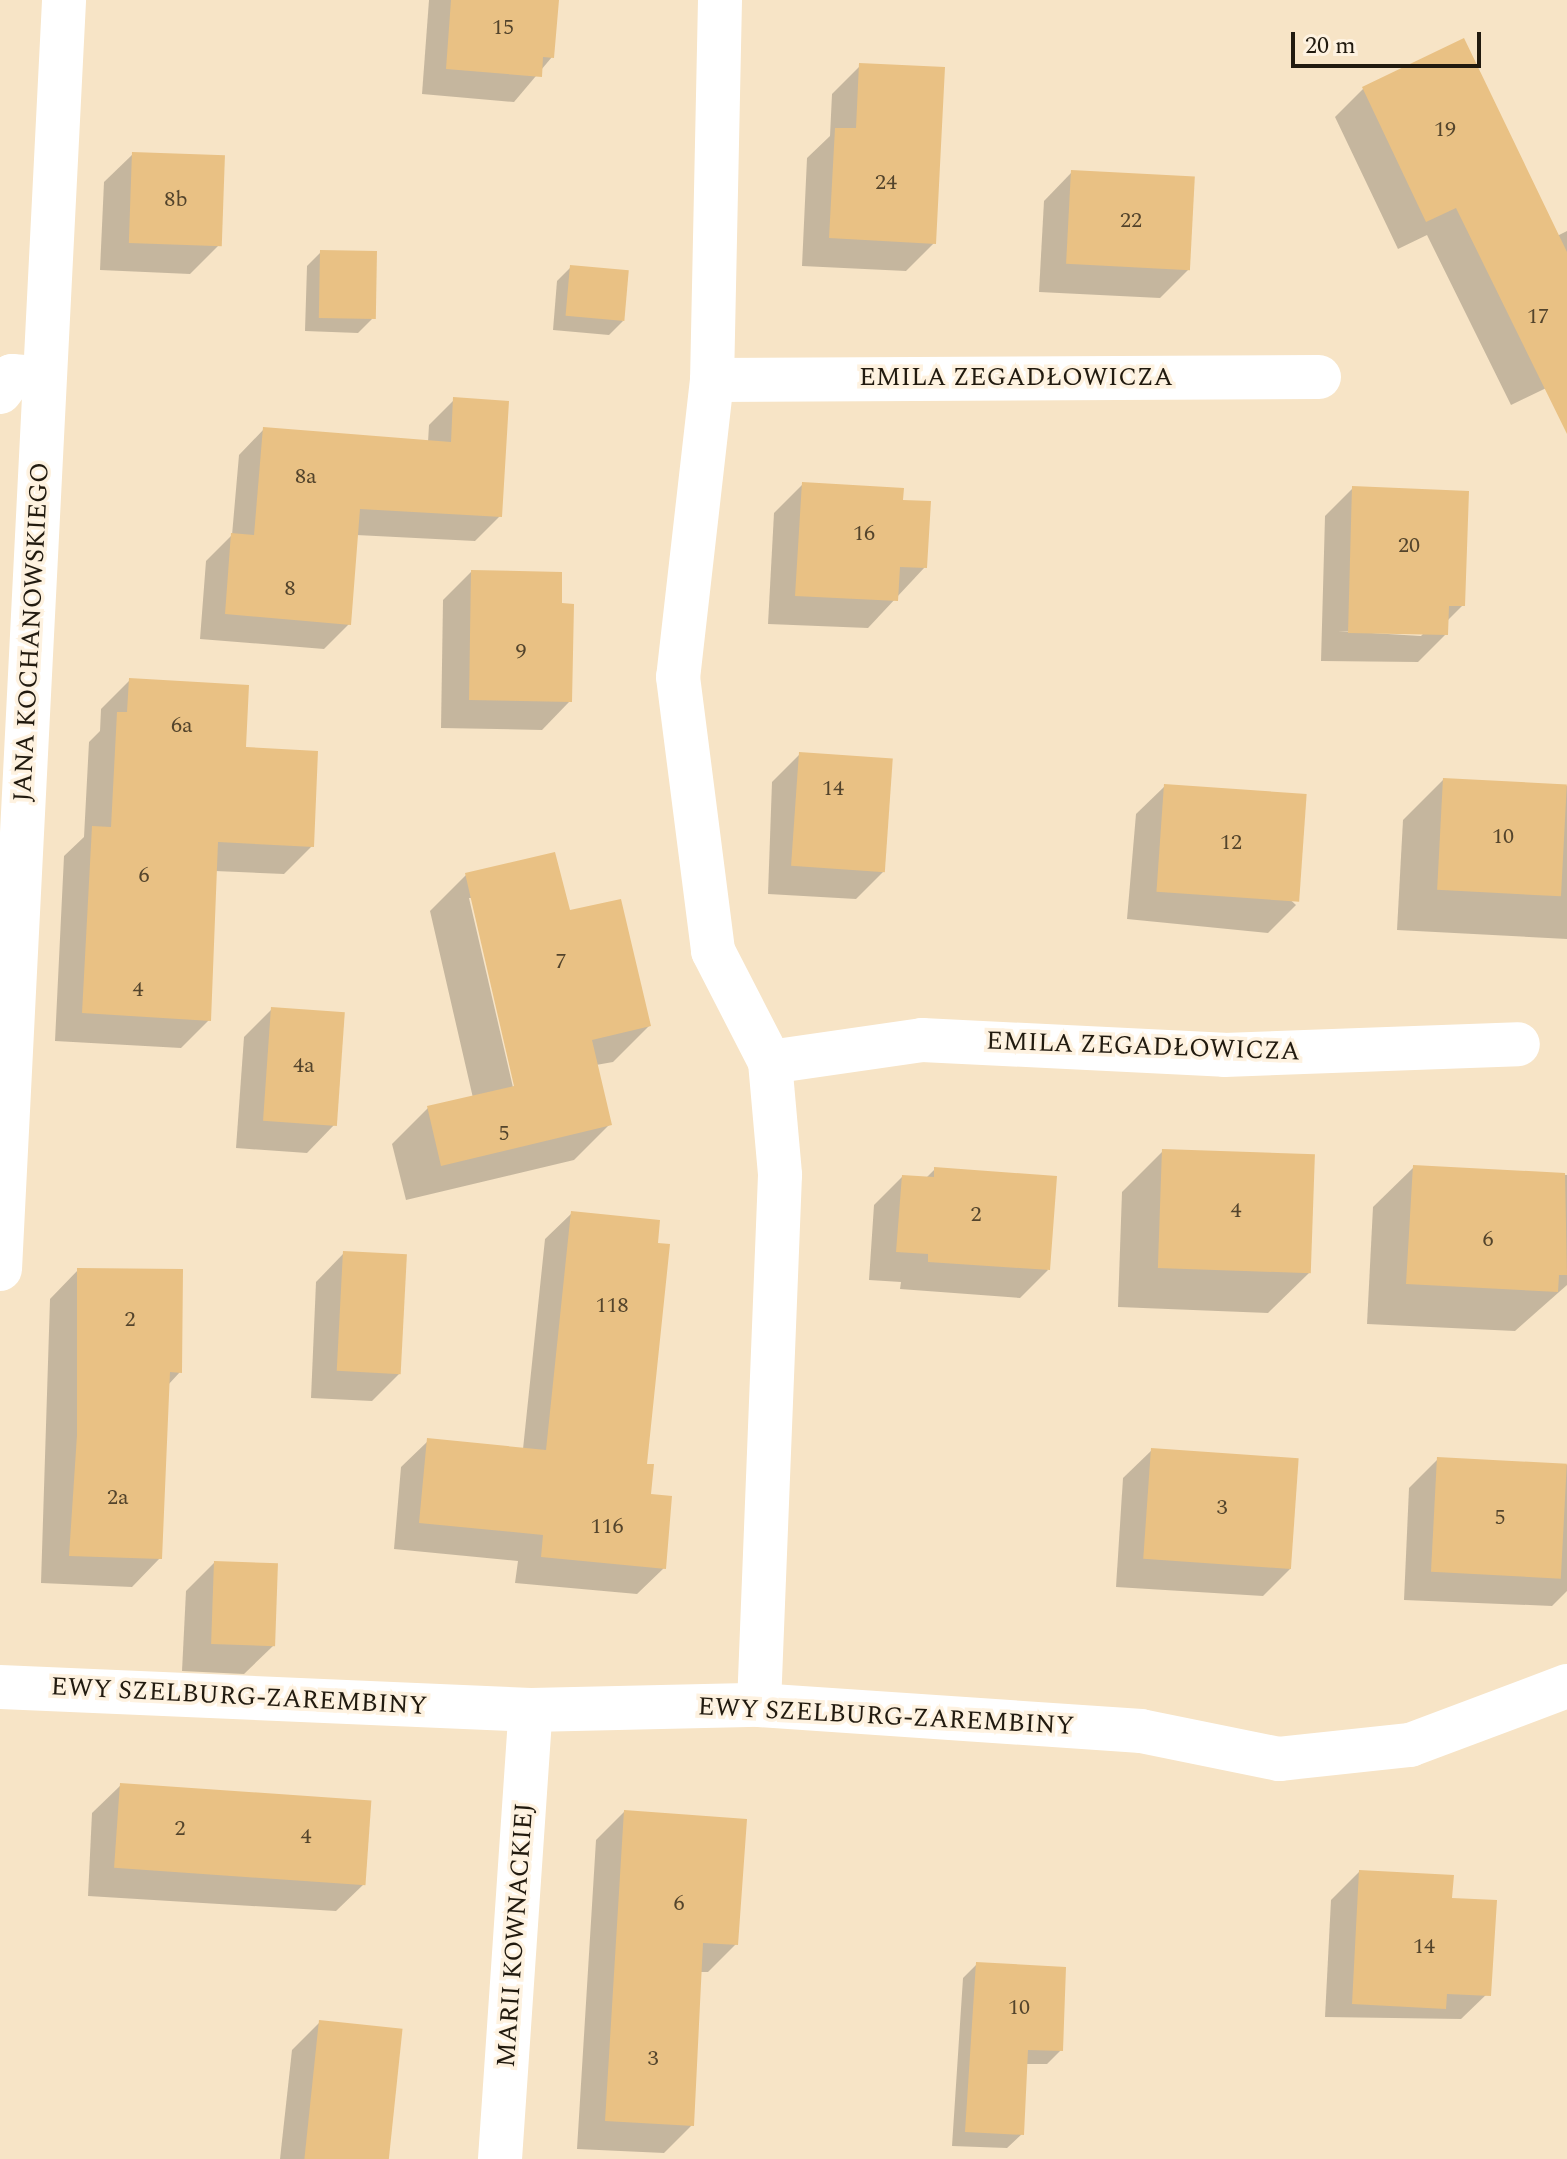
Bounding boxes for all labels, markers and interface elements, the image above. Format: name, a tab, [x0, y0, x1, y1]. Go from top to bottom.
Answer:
house number: 15	[492, 15, 514, 41]
scale bar	[1295, 16, 1485, 66]
text: 20 m	[1305, 28, 1356, 64]
house number: 19	[1434, 117, 1456, 143]
house number: 24	[875, 170, 897, 196]
house number: 8b	[164, 187, 188, 213]
house number: 22	[1120, 208, 1142, 234]
house number: 17	[1527, 304, 1549, 330]
street label: EMILA ZEGADŁOWICZA	[859, 362, 1173, 394]
street label: JANA KOCHANOWSKIEGO	[8, 461, 56, 803]
house number: 8a	[295, 464, 317, 490]
house number: 16	[853, 521, 875, 547]
house number: 20	[1398, 533, 1420, 559]
house number: 8	[285, 576, 295, 602]
house number: 9	[516, 639, 526, 665]
house number: 6a	[171, 713, 193, 739]
house number: 14	[822, 776, 844, 802]
house number: 10	[1492, 824, 1514, 850]
house number: 12	[1220, 830, 1242, 856]
house number: 6	[139, 863, 149, 889]
house number: 7	[556, 949, 566, 975]
house number: 4	[133, 977, 143, 1003]
street label: EMILA ZEGADŁOWICZA	[985, 1026, 1301, 1068]
house number: 4a	[293, 1053, 315, 1079]
house number: 5	[499, 1121, 509, 1147]
house number: 4	[1231, 1198, 1241, 1224]
house number: 2	[971, 1202, 981, 1228]
house number: 6	[1483, 1227, 1493, 1253]
house number: 118	[596, 1293, 628, 1319]
house number: 2	[125, 1307, 135, 1333]
house number: 2a	[107, 1485, 129, 1511]
house number: 3	[1217, 1495, 1227, 1521]
house number: 5	[1495, 1505, 1505, 1531]
house number: 116	[591, 1514, 623, 1540]
street label: EWY SZELBURG-ZAREMBINY	[50, 1672, 428, 1722]
street label: EWY SZELBURG-ZAREMBINY	[697, 1692, 1075, 1742]
street label: MARII KOWNACKIEJ	[491, 1801, 541, 2069]
house number: 2	[175, 1816, 185, 1842]
house number: 4	[301, 1824, 311, 1850]
house number: 6	[674, 1891, 684, 1917]
house number: 14	[1413, 1934, 1435, 1960]
house number: 10	[1008, 1995, 1030, 2021]
house number: 3	[648, 2046, 658, 2072]

